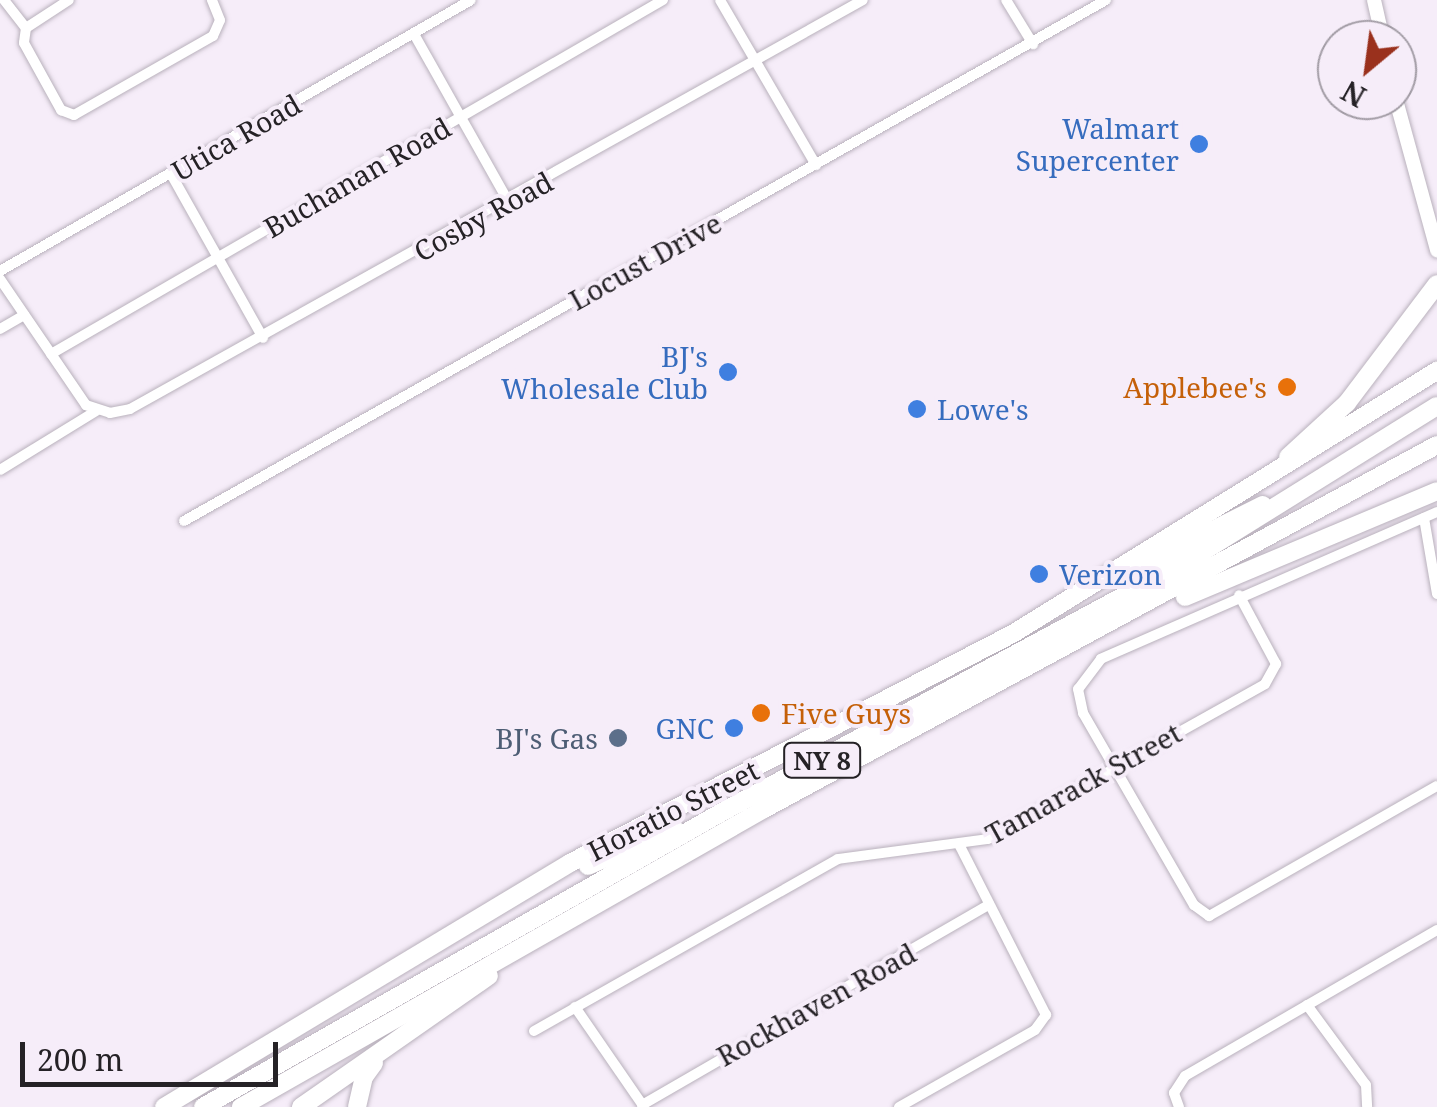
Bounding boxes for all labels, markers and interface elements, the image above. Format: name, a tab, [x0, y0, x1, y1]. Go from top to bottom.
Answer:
north arrow	[1317, 20, 1417, 120]
text: N	[1335, 73, 1372, 116]
street label: Utica Road	[166, 87, 306, 187]
street label: Buchanan Road	[258, 110, 456, 244]
place label: Walmart Supercenter	[1016, 111, 1179, 177]
marker: Walmart Supercenter	[1188, 133, 1210, 155]
street label: Cosby Road	[408, 164, 558, 268]
street label: Locust Drive	[563, 205, 727, 317]
place label: BJ's Wholesale Club	[501, 339, 708, 405]
marker: BJ's Wholesale Club	[717, 361, 739, 383]
place label: Applebee's	[1123, 370, 1267, 404]
marker: Applebee's	[1276, 376, 1298, 398]
place label: Lowe's	[937, 392, 1029, 426]
marker: Lowe's	[906, 398, 928, 420]
place label: Verizon	[1059, 557, 1162, 591]
marker: Verizon	[1028, 563, 1050, 585]
place label: Five Guys	[781, 696, 911, 730]
marker: Five Guys	[750, 702, 772, 724]
place label: GNC	[655, 711, 714, 745]
street label: Tamarack Street	[979, 715, 1187, 851]
marker: GNC	[723, 717, 745, 739]
place label: BJ's Gas	[495, 721, 598, 755]
marker: BJ's Gas	[607, 727, 629, 749]
road number: NY 8	[782, 740, 862, 780]
street label: Horatio Street	[582, 753, 764, 867]
street label: Rockhaven Road	[711, 935, 921, 1073]
scale bar	[25, 1022, 282, 1084]
text: 200 m	[37, 1039, 123, 1080]

